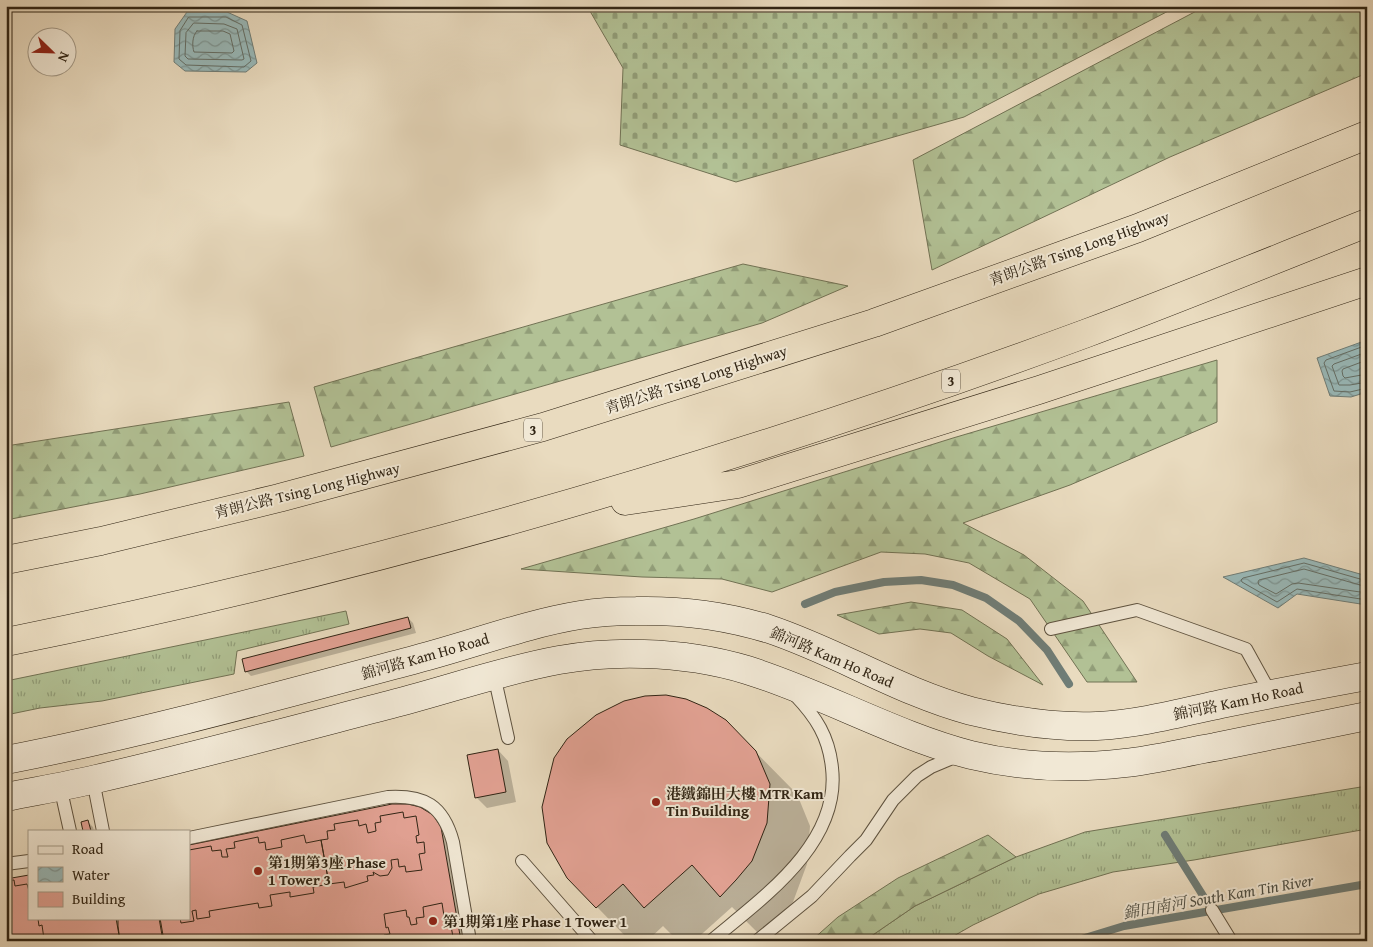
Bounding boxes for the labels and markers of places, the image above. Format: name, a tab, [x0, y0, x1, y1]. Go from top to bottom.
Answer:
place label: 港鐵錦田大樓 MTR Kam Tin Building	[666, 783, 824, 821]
marker: 港鐵錦田大樓 MTR Kam Tin Building	[650, 796, 662, 808]
place label: 第1期第3座 Phase 1 Tower 3	[268, 852, 386, 890]
marker: 第1期第3座 Phase 1 Tower 3	[252, 865, 264, 877]
place label: 第1期第1座 Phase 1 Tower 1	[443, 911, 627, 932]
marker: 第1期第1座 Phase 1 Tower 1	[427, 915, 439, 927]

